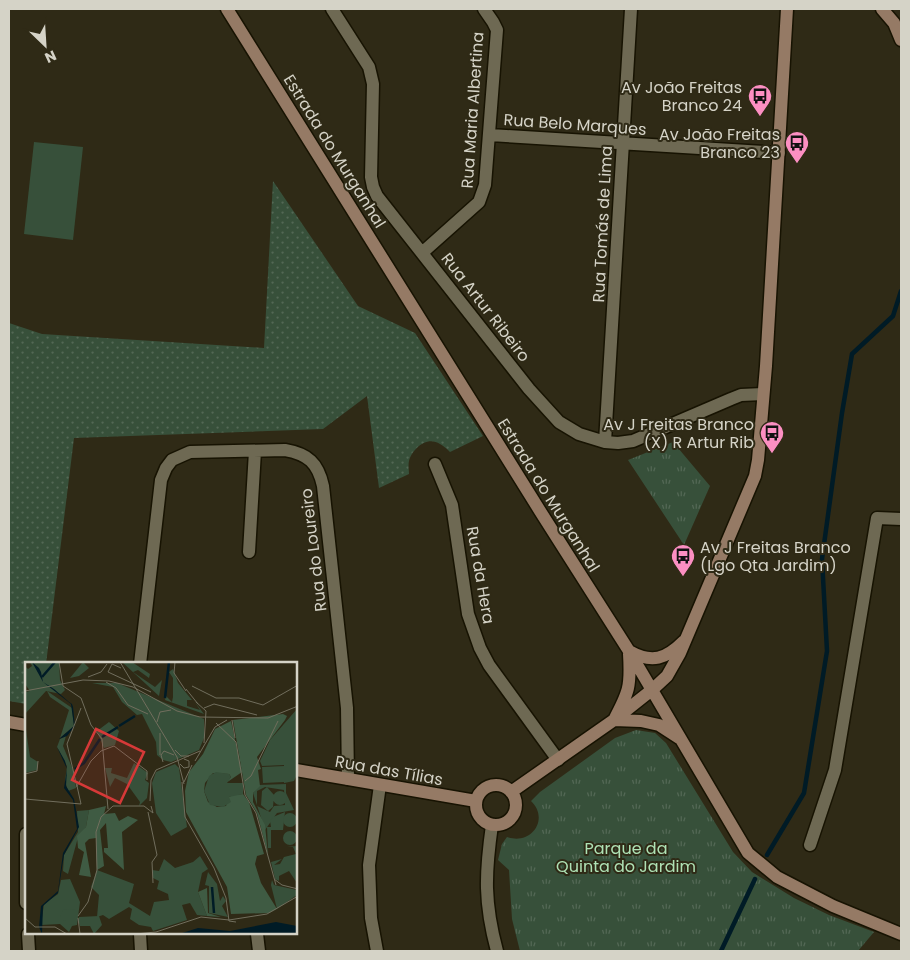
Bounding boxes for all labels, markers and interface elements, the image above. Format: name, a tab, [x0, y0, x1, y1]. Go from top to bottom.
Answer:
north arrow	[20, 20, 70, 70]
street label: Rua Maria Albertina	[456, 31, 489, 189]
text: N	[41, 45, 59, 68]
street label: Estrada do Murganhal	[278, 70, 391, 233]
place label: Av João Freitas Branco 24	[621, 76, 742, 117]
bus stop icon: Av João Freitas Branco 24	[747, 83, 773, 117]
street label: Rua Belo Marques	[503, 108, 647, 141]
place label: Av João Freitas Branco 23	[659, 123, 780, 164]
bus stop icon: Av João Freitas Branco 23	[784, 130, 810, 164]
street label: Rua Tomás de Lima	[587, 145, 618, 303]
street label: Rua Artur Ribeiro	[436, 248, 536, 367]
place label: Av J Freitas Branco (X) R Artur Rib	[603, 413, 754, 454]
street label: Estrada do Murganhal	[492, 414, 605, 577]
bus stop icon: Av J Freitas Branco (X) R Artur Rib	[759, 420, 785, 454]
street label: Rua do Loureiro	[295, 487, 332, 613]
street label: Rua da Hera	[461, 524, 500, 626]
place label: Av J Freitas Branco (Lgo Qta Jardim)	[700, 536, 851, 577]
bus stop icon: Av J Freitas Branco (Lgo Qta Jardim)	[670, 543, 696, 577]
inset map	[25, 662, 298, 935]
street label: Rua das Tílias	[333, 750, 445, 791]
park label: Parque da Quinta do Jardim	[556, 837, 696, 878]

